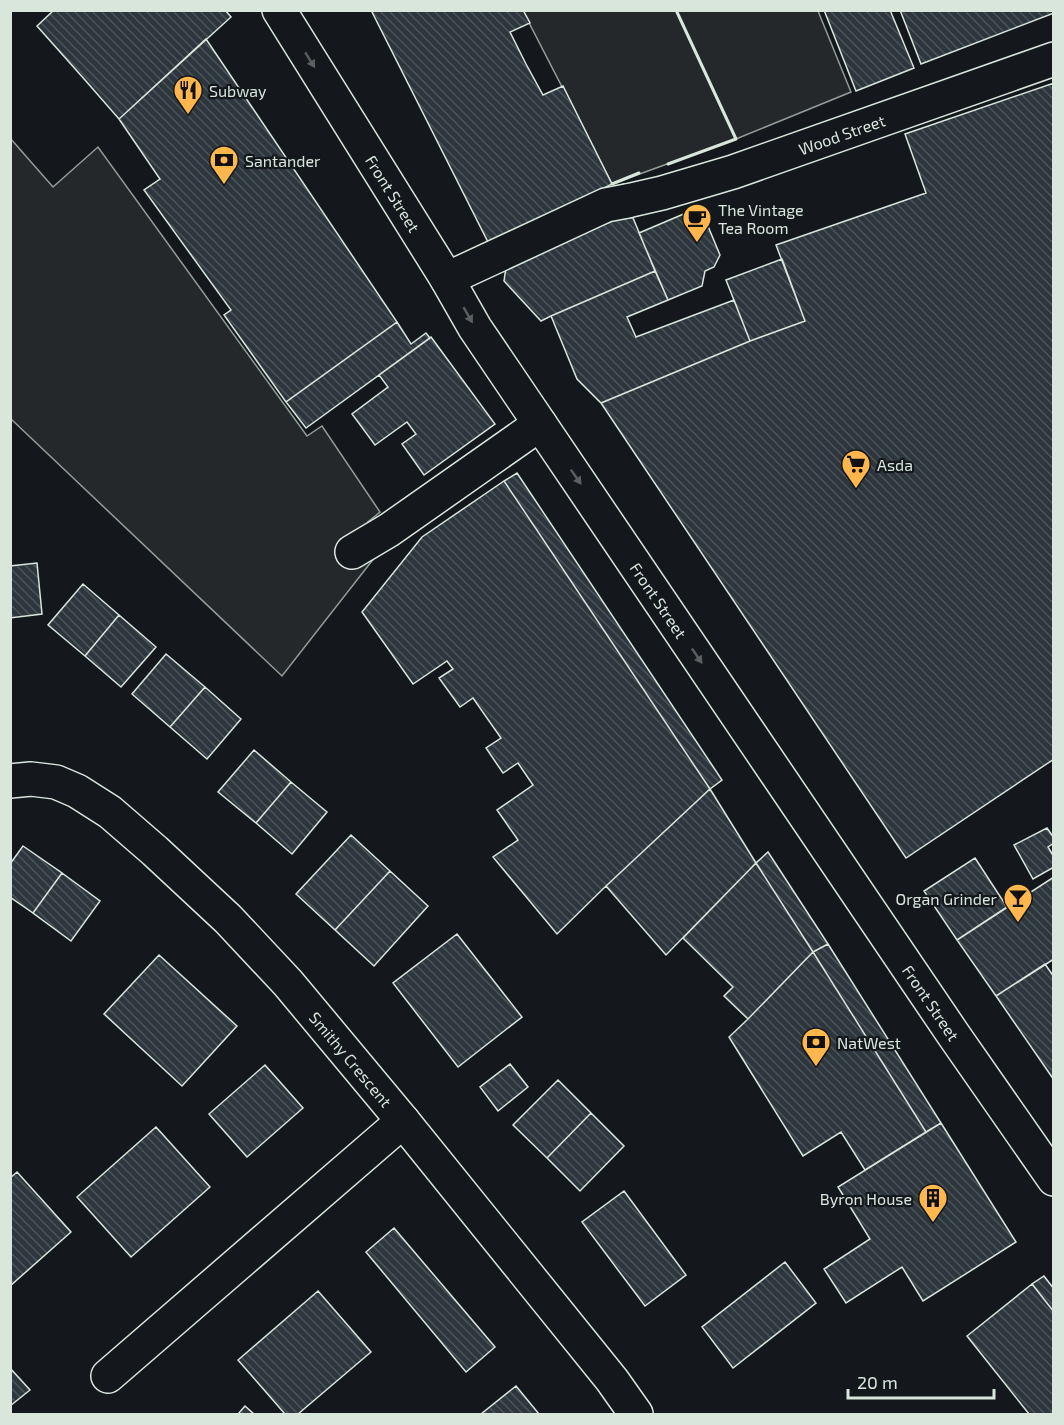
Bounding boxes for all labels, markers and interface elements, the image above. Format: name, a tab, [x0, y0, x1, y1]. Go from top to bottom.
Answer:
one-way arrow	[304, 52, 315, 68]
restaurant icon: Subway	[172, 74, 204, 116]
place label: Subway	[209, 81, 267, 100]
street label: Wood Street	[796, 110, 887, 158]
bank icon: Santander	[208, 144, 240, 186]
place label: Santander	[245, 151, 321, 170]
street label: Front Street	[362, 151, 425, 235]
place label: The Vintage Tea Room	[718, 200, 804, 237]
cafe icon: The Vintage Tea Room	[681, 202, 713, 244]
one-way arrow	[462, 307, 473, 323]
supermarket icon: Asda	[840, 448, 872, 490]
place label: Asda	[877, 455, 913, 474]
one-way arrow	[570, 469, 582, 485]
street label: Front Street	[627, 559, 691, 641]
one-way arrow	[691, 648, 703, 664]
bar icon: Organ Grinder	[1002, 882, 1034, 924]
place label: Organ Grinder	[896, 889, 998, 908]
street label: Front Street	[899, 961, 964, 1044]
street label: Smithy Crescent	[306, 1007, 396, 1110]
bank icon: NatWest	[800, 1026, 832, 1068]
place label: NatWest	[837, 1033, 901, 1052]
building icon: Byron House	[917, 1182, 949, 1224]
place label: Byron House	[820, 1189, 912, 1208]
scale bar	[848, 1362, 994, 1400]
text: 20 m	[857, 1371, 898, 1393]

